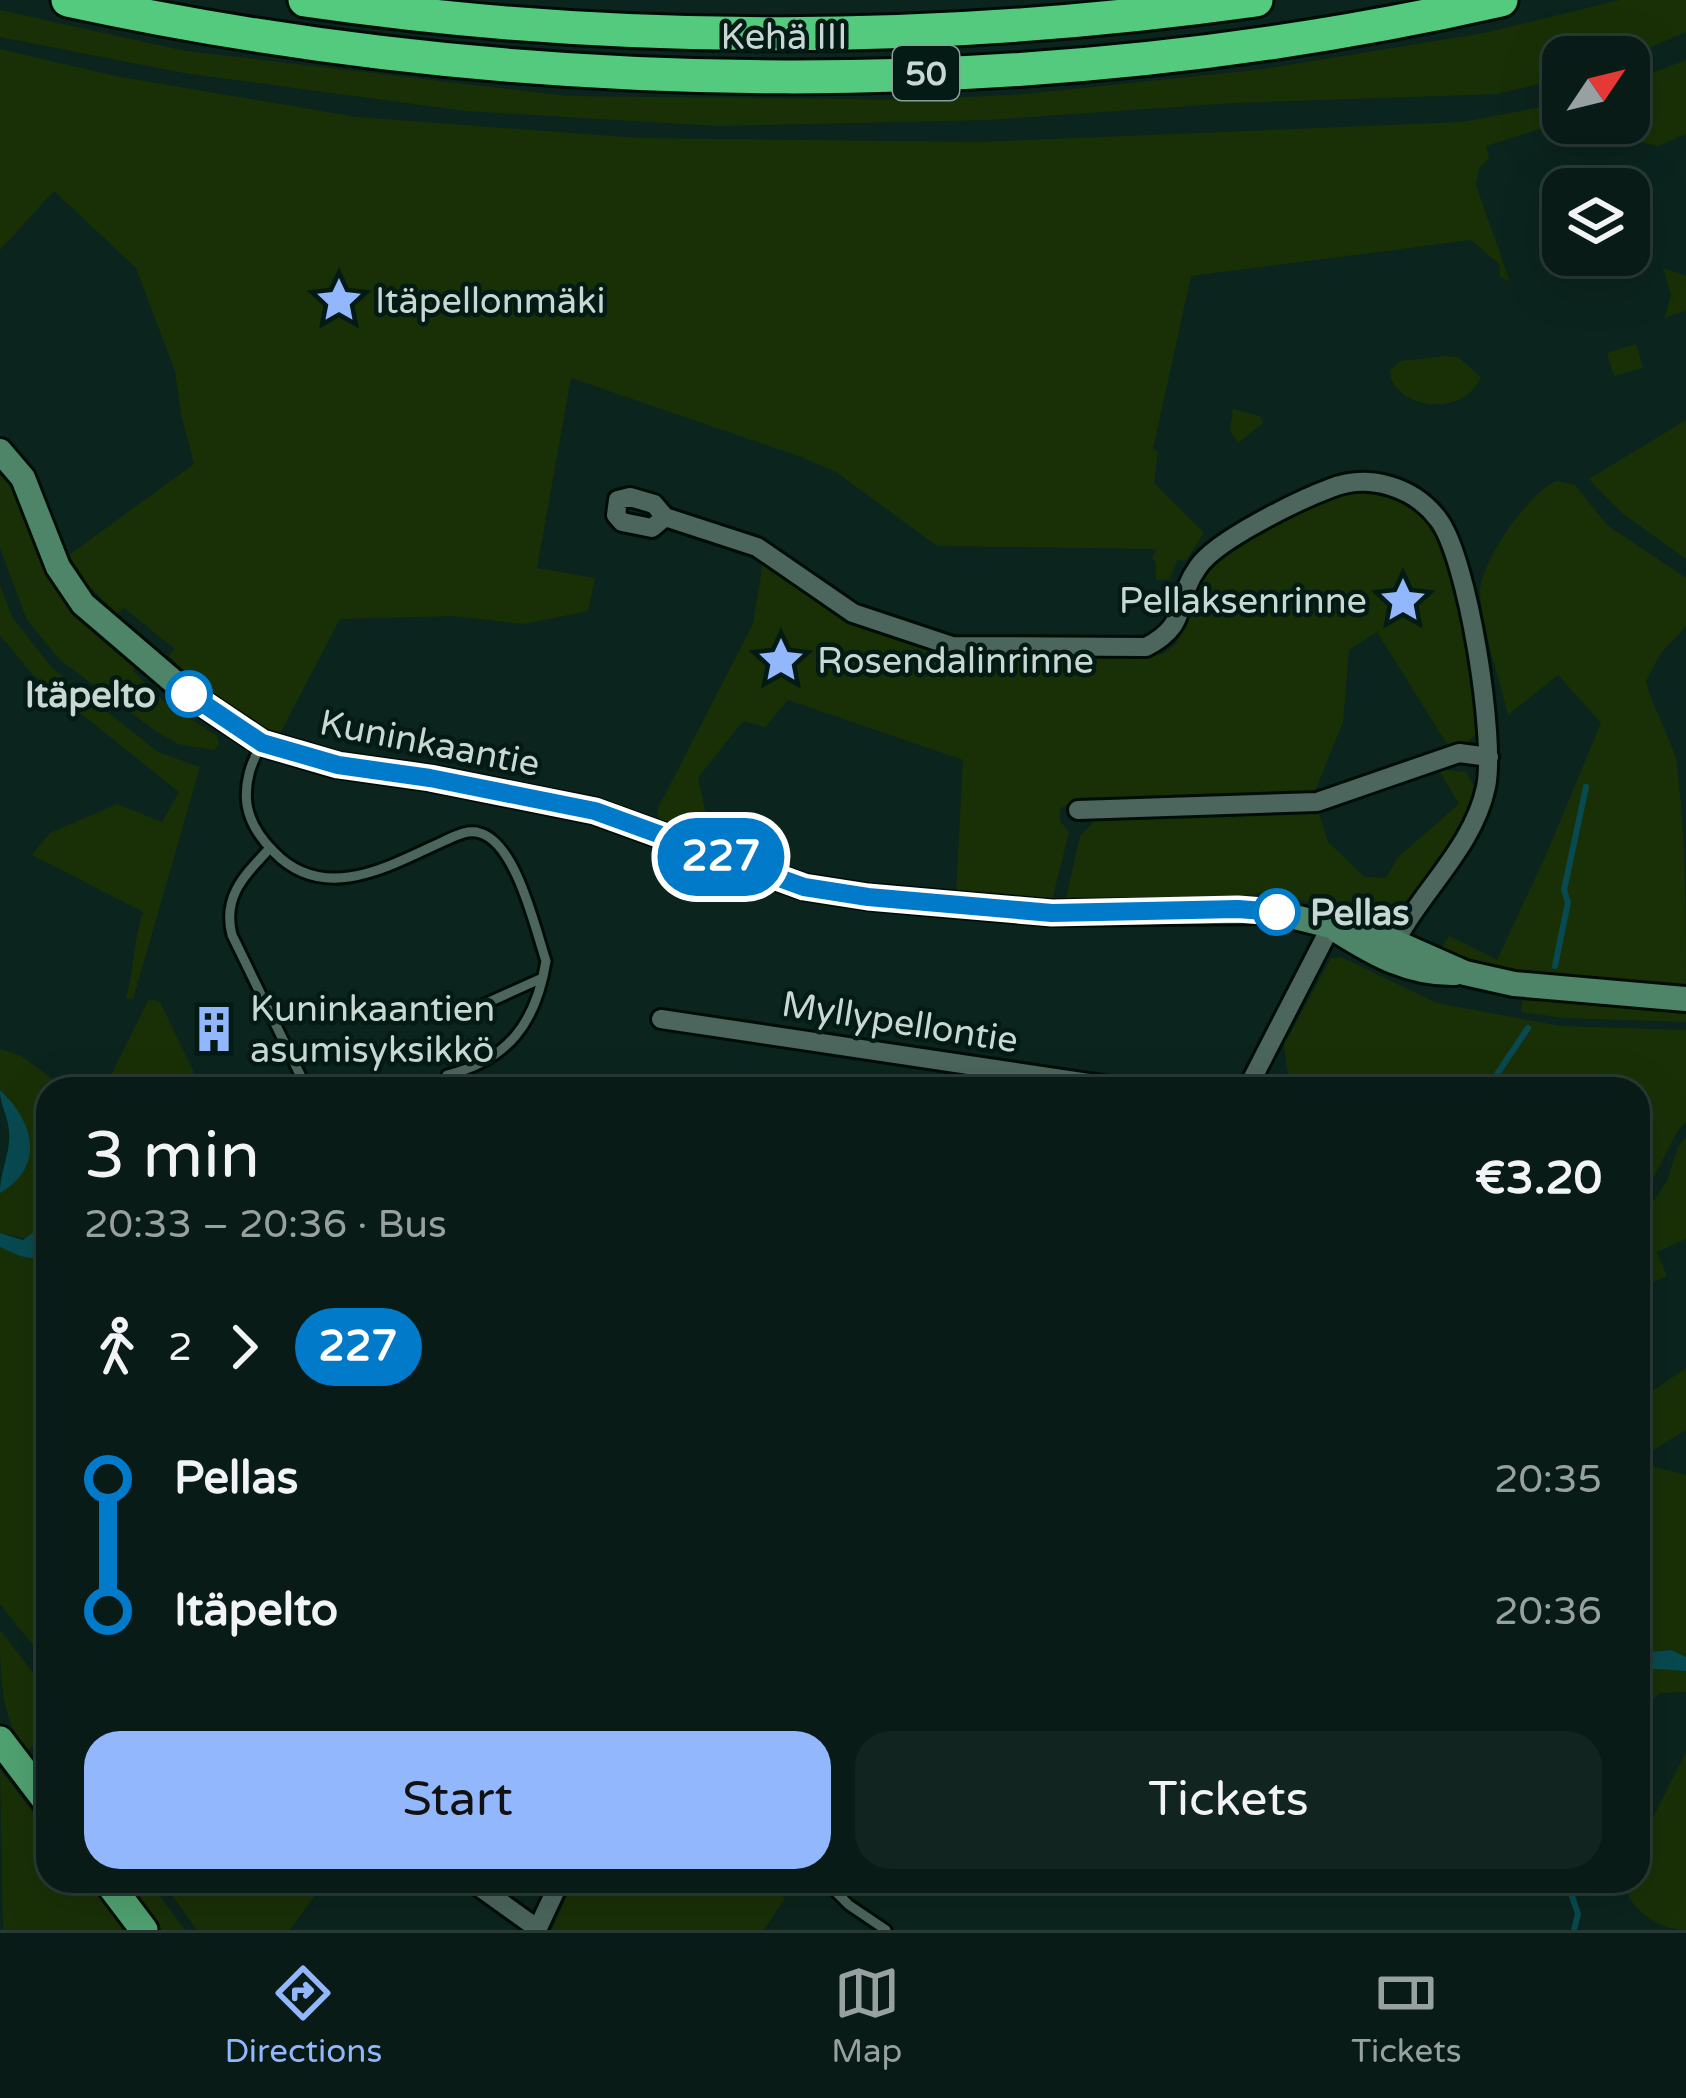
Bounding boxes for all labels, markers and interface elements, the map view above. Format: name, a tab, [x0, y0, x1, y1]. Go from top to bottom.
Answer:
street label: Kehä III	[721, 16, 847, 59]
north arrow	[1542, 36, 1650, 144]
map controls	[1542, 36, 1650, 276]
road number: 50	[893, 46, 959, 100]
button: layers	[1542, 168, 1650, 276]
place icon: Itäpellonmäki	[314, 275, 364, 325]
place label: Itäpellonmäki	[375, 280, 606, 323]
place icon: Pellaksenrinne	[1378, 575, 1428, 625]
place label: Pellaksenrinne	[1119, 580, 1367, 623]
place icon: Rosendalinrinne	[756, 635, 806, 685]
place label: Rosendalinrinne	[817, 640, 1094, 683]
marker: Itäpelto	[167, 672, 211, 716]
place label: Itäpelto	[25, 674, 156, 717]
street label: Kuninkaantie	[316, 701, 543, 786]
line badge: 227	[652, 818, 790, 896]
text: 227	[681, 831, 761, 882]
marker: Pellas	[1255, 890, 1299, 934]
place label: Pellas	[1310, 892, 1410, 935]
street label: Myllypellontie	[779, 983, 1021, 1062]
place label: Kuninkaantien asumisyksikkö	[250, 988, 495, 1072]
building icon: Kuninkaantien asumisyksikkö	[189, 1004, 239, 1054]
text: 3 min	[84, 1116, 260, 1196]
text: €3.20	[1475, 1152, 1602, 1206]
text: 20:33 – 20:36 · Bus	[84, 1201, 447, 1248]
icon: walk	[84, 1314, 150, 1380]
icon: forward	[211, 1314, 277, 1380]
text: 227	[319, 1321, 398, 1372]
text: 2	[168, 1324, 193, 1371]
text: Pellas	[174, 1452, 298, 1506]
text: 20:35	[1494, 1456, 1602, 1503]
text: Itäpelto	[174, 1584, 338, 1638]
text: 20:36	[1494, 1588, 1602, 1635]
button: Start	[84, 1731, 831, 1869]
button: Tickets	[855, 1731, 1602, 1869]
tab: Directions	[224, 1960, 382, 2071]
tab: Map	[831, 1960, 902, 2071]
tab: Tickets	[1351, 1960, 1462, 2071]

